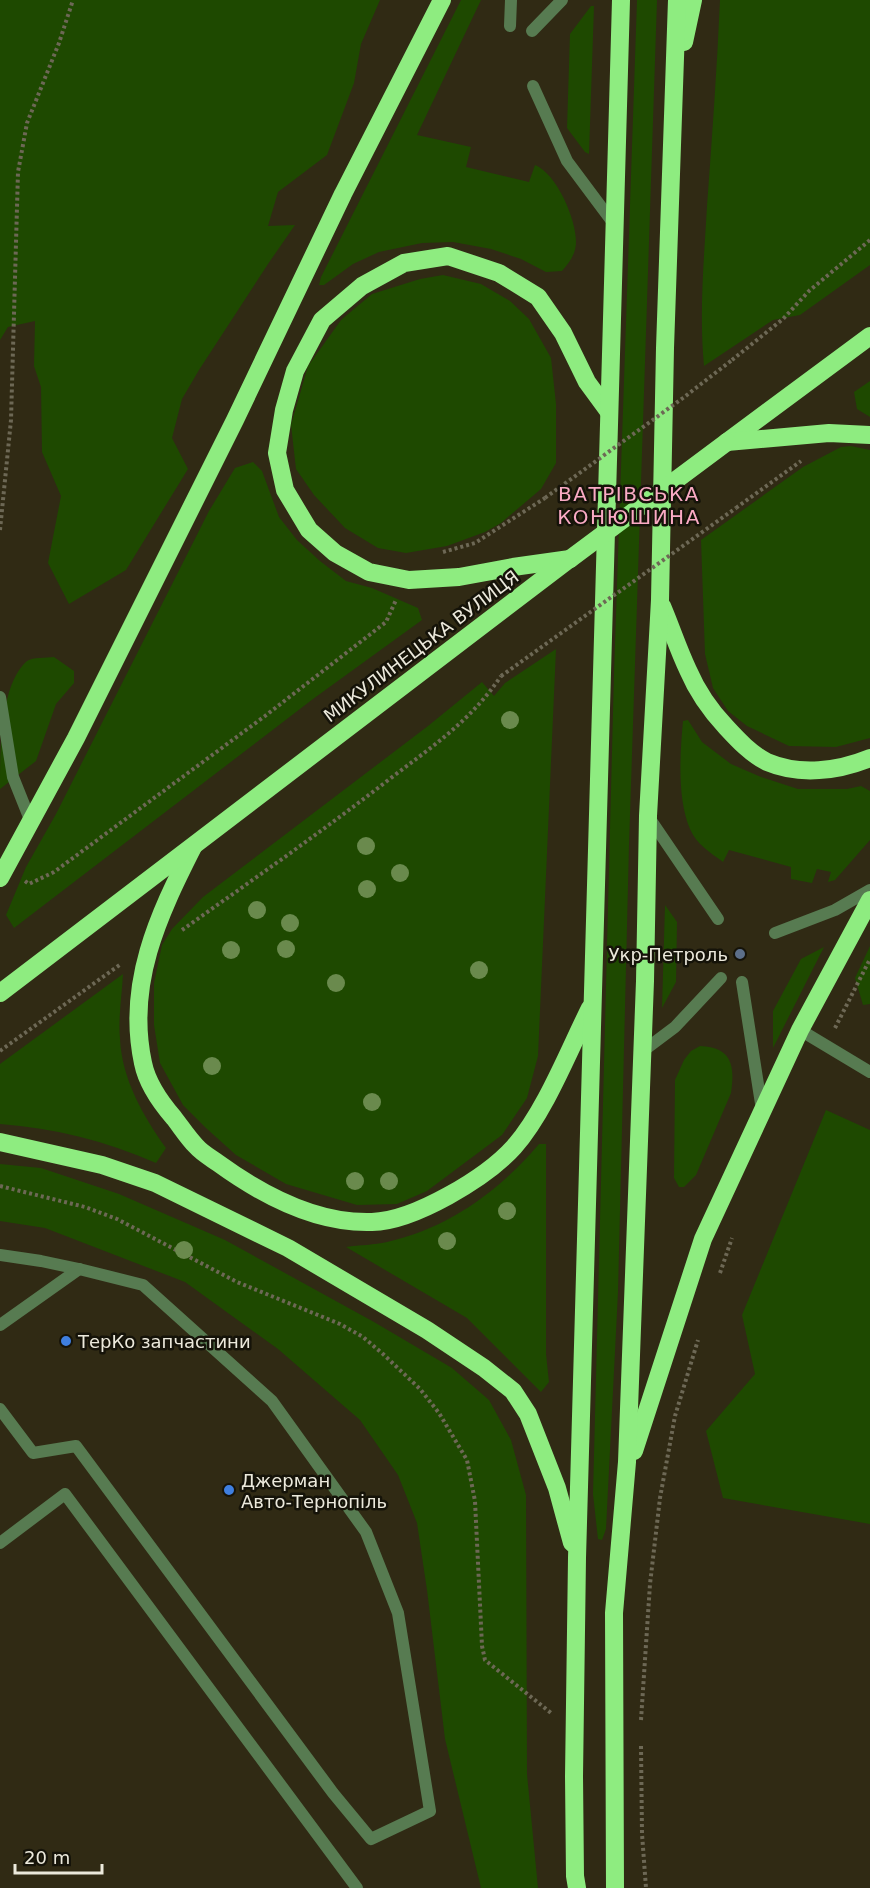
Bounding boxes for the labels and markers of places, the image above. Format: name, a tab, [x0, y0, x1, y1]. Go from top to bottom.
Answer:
place label: Укр-Петроль	[609, 944, 728, 965]
marker: Укр-Петроль	[733, 947, 747, 961]
place label: ТерКо запчастини	[77, 1331, 251, 1352]
marker: ТерКо запчастини	[59, 1334, 73, 1348]
place label: Джерман Авто-Тернопіль	[241, 1470, 387, 1512]
marker: Джерман Авто-Тернопіль	[222, 1483, 236, 1497]

